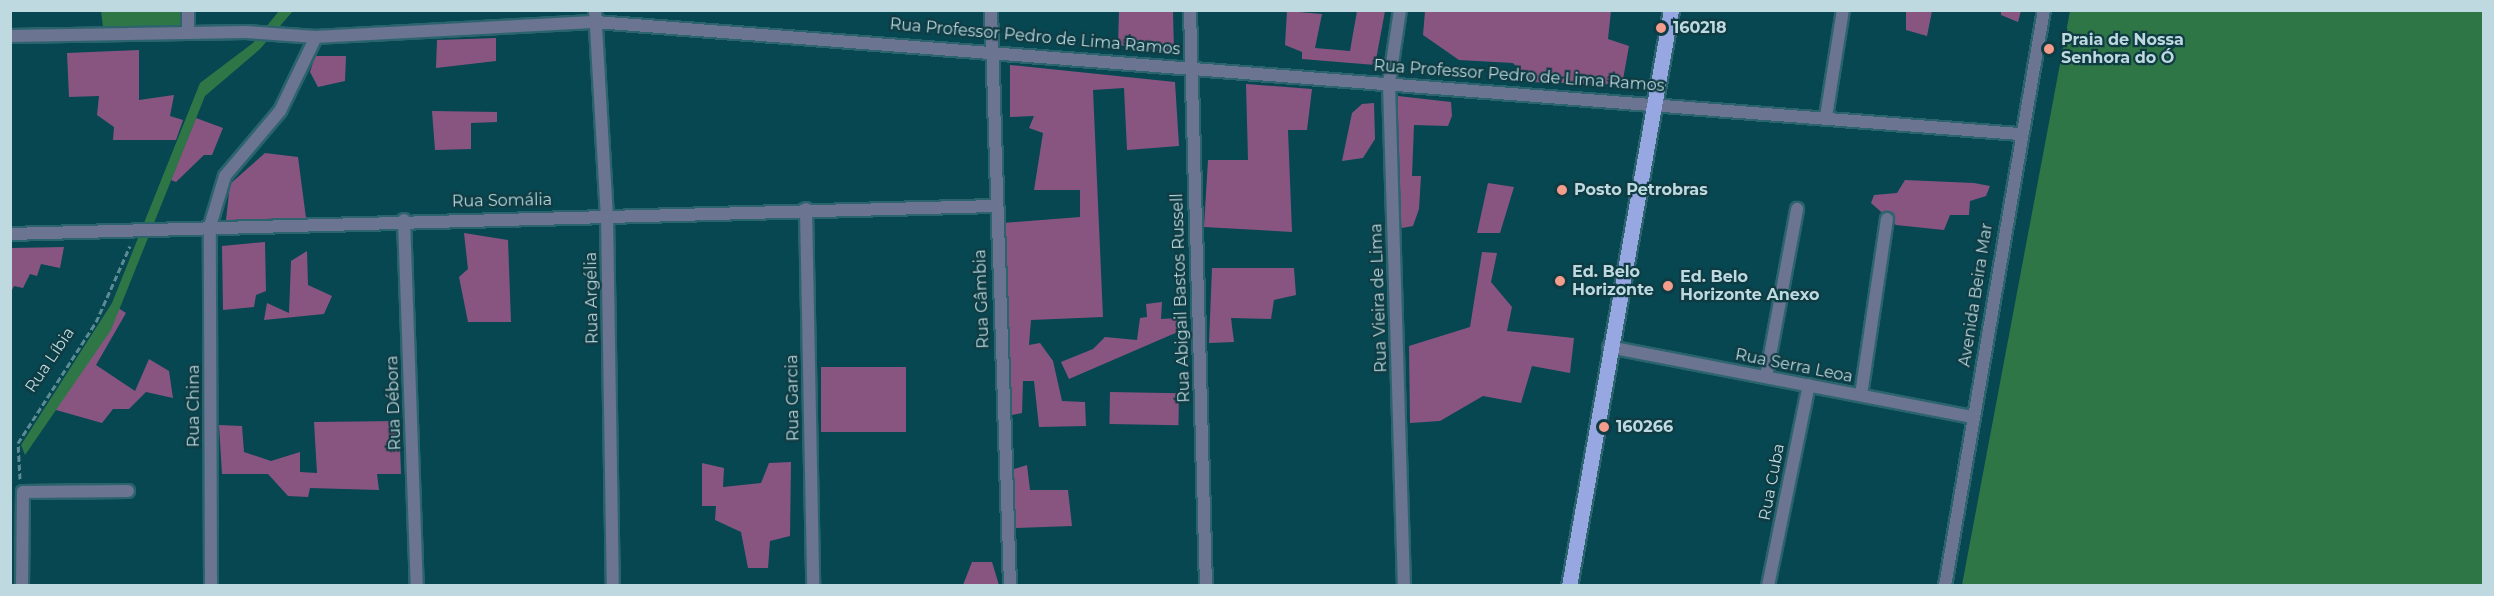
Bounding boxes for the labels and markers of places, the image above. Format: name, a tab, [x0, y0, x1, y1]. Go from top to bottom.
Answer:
place label: 160218	[1673, 18, 1727, 38]
marker: 160218	[1654, 21, 1668, 35]
place label: Praia de Nossa Senhora do Ó	[2061, 30, 2184, 68]
marker: Praia de Nossa Senhora do Ó	[2042, 42, 2056, 56]
place label: Posto Petrobras	[1574, 180, 1708, 200]
marker: Posto Petrobras	[1555, 183, 1569, 197]
place label: Ed. Belo Horizonte	[1572, 262, 1654, 300]
place label: Ed. Belo Horizonte Anexo	[1680, 267, 1819, 305]
marker: Ed. Belo Horizonte	[1553, 274, 1567, 288]
marker: Ed. Belo Horizonte Anexo	[1661, 279, 1675, 293]
place label: 160266	[1616, 417, 1673, 437]
marker: 160266	[1597, 420, 1611, 434]

